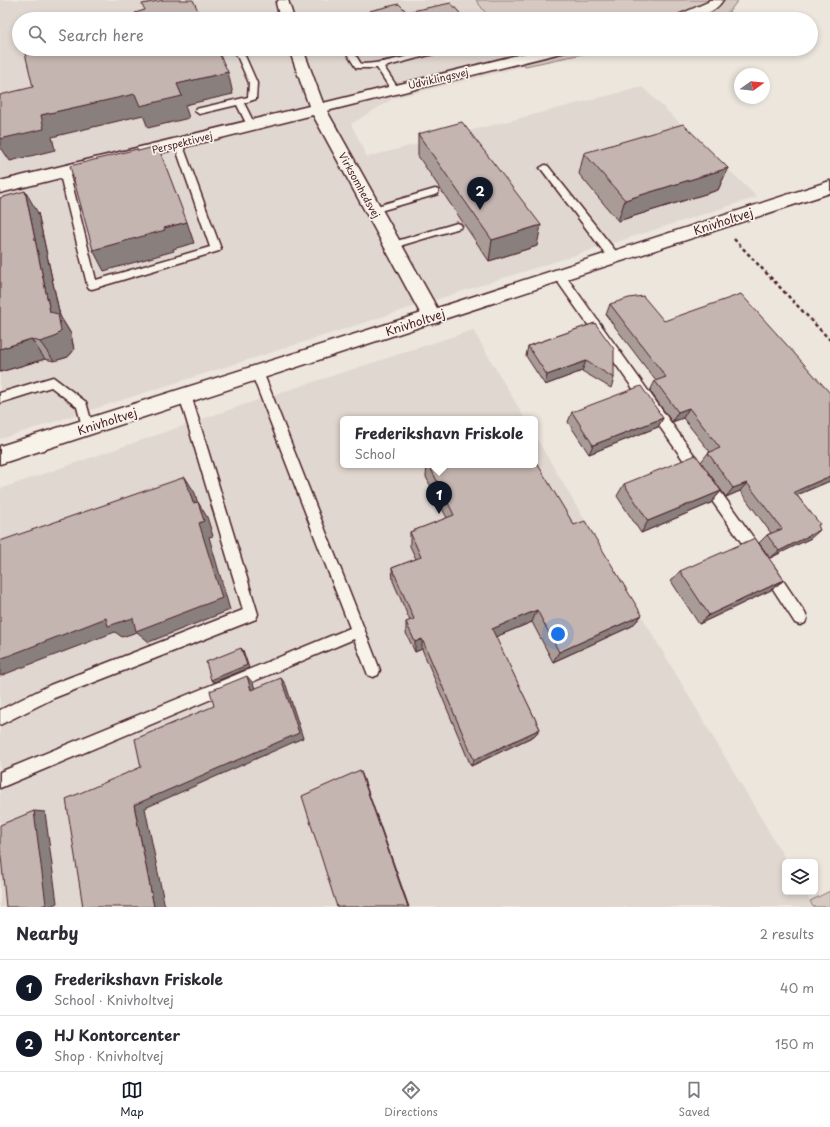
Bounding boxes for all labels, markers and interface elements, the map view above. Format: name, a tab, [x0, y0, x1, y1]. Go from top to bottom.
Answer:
search box	[12, 12, 818, 56]
icon: search	[26, 23, 48, 45]
text: Search here	[58, 23, 144, 46]
street label: Udviklingsvej	[406, 64, 470, 92]
north arrow	[734, 68, 770, 104]
street label: Perspektivvej	[150, 127, 214, 157]
street label: Virksomhedsvej	[336, 149, 384, 221]
pin: 2	[467, 177, 493, 210]
street label: Knivholtvej	[691, 203, 755, 239]
street label: Knivholtvej	[383, 304, 447, 340]
street label: Knivholtvej	[75, 403, 139, 439]
popup	[340, 416, 538, 468]
text: Frederikshavn Friskole	[355, 421, 523, 444]
text: School	[355, 444, 395, 463]
pin: 1	[426, 481, 452, 514]
your location	[548, 624, 568, 644]
map controls	[782, 859, 818, 895]
button: layers	[782, 859, 818, 895]
text: Nearby	[16, 920, 78, 946]
text: 2 results	[760, 924, 814, 943]
text: Frederikshavn Friskole	[54, 967, 223, 990]
text: 1	[26, 978, 32, 997]
text: 40 m	[780, 978, 814, 997]
text: School · Knivholtvej	[54, 990, 174, 1009]
text: HJ Kontorcenter	[54, 1023, 180, 1046]
text: 2	[24, 1034, 34, 1053]
text: 150 m	[775, 1034, 814, 1053]
text: Shop · Knivholtvej	[54, 1046, 163, 1065]
tab: Map	[120, 1079, 144, 1120]
tab: Directions	[384, 1079, 438, 1120]
tab: Saved	[678, 1079, 710, 1120]

